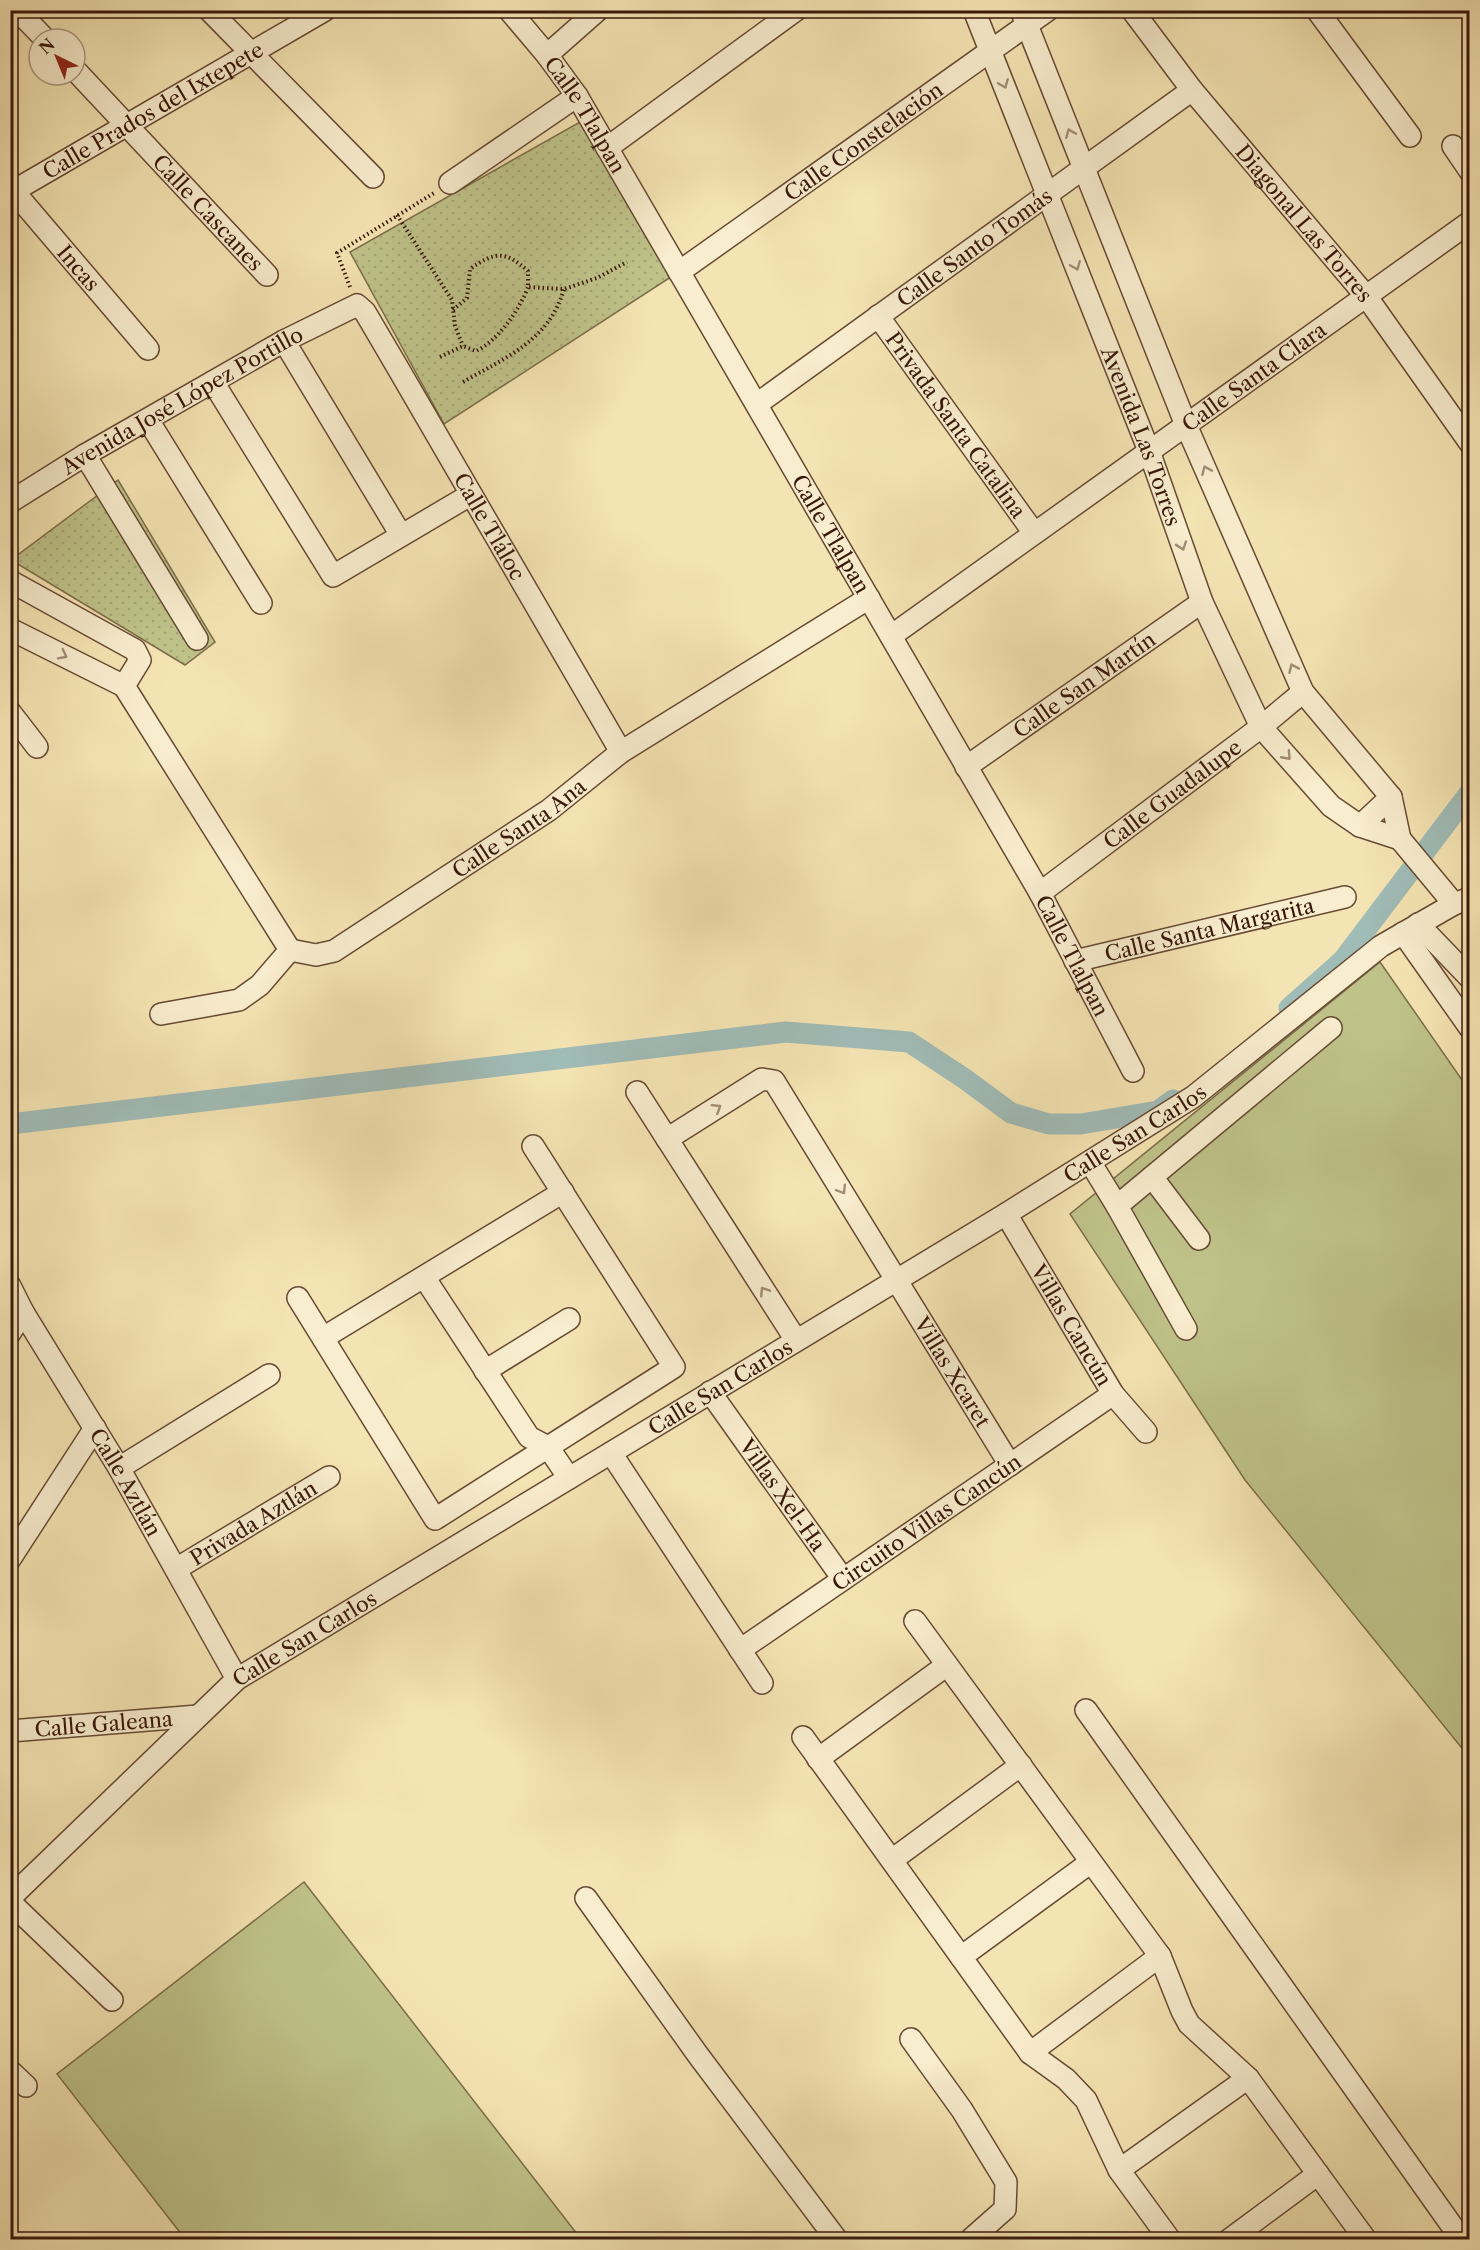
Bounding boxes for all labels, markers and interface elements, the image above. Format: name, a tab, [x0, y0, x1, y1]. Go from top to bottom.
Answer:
north arrow	[27, 27, 87, 87]
text: N	[35, 34, 59, 58]
street label: Calle Prados del Ixtepete	[38, 36, 267, 184]
street label: Calle Tlalpan	[540, 51, 631, 177]
street label: Calle Constelación	[779, 76, 947, 206]
one-way arrow	[997, 78, 1009, 89]
one-way arrow	[1065, 129, 1077, 140]
street label: Diagonal Las Torres	[1231, 139, 1378, 307]
street label: Calle Cascanes	[148, 149, 269, 276]
street label: Calle Santo Tomás	[892, 183, 1057, 312]
street label: Incas	[52, 240, 105, 296]
one-way arrow	[1069, 259, 1081, 270]
street label: Calle Santa Clara	[1177, 316, 1331, 437]
street label: Avenida José López Portillo	[56, 321, 307, 480]
street label: Privada Santa Catalina	[881, 327, 1032, 523]
street label: Avenida Las Torres	[1096, 342, 1187, 529]
one-way arrow	[1201, 465, 1213, 476]
street label: Calle Tláloc	[449, 468, 531, 584]
street label: Calle Tlalpan	[787, 470, 876, 598]
one-way arrow	[1175, 540, 1188, 551]
street label: Calle San Martín	[1008, 626, 1160, 743]
one-way arrow	[56, 648, 67, 659]
one-way arrow	[1288, 663, 1300, 674]
street label: Calle Guadalupe	[1098, 734, 1246, 854]
one-way arrow	[1280, 750, 1291, 760]
street label: Calle Santa Ana	[447, 773, 591, 883]
street label: Calle Tlalpan	[1031, 891, 1115, 1020]
street label: Calle Santa Margarita	[1102, 892, 1317, 966]
street label: Calle San Carlos	[1059, 1079, 1211, 1187]
one-way arrow	[710, 1104, 721, 1115]
one-way arrow	[835, 1184, 847, 1194]
street label: Villas Cancún	[1026, 1259, 1118, 1390]
one-way arrow	[760, 1287, 772, 1297]
street label: Villas Xcaret	[909, 1311, 997, 1432]
street label: Calle San Carlos	[644, 1334, 797, 1440]
street label: Calle Aztlán	[85, 1424, 167, 1540]
street label: Villas Xel-Ha	[734, 1433, 832, 1556]
street label: Circuito Villas Cancún	[827, 1448, 1026, 1596]
street label: Privada Aztlán	[185, 1475, 321, 1570]
street label: Calle San Carlos	[228, 1585, 381, 1691]
street label: Calle Galeana	[34, 1705, 175, 1741]

